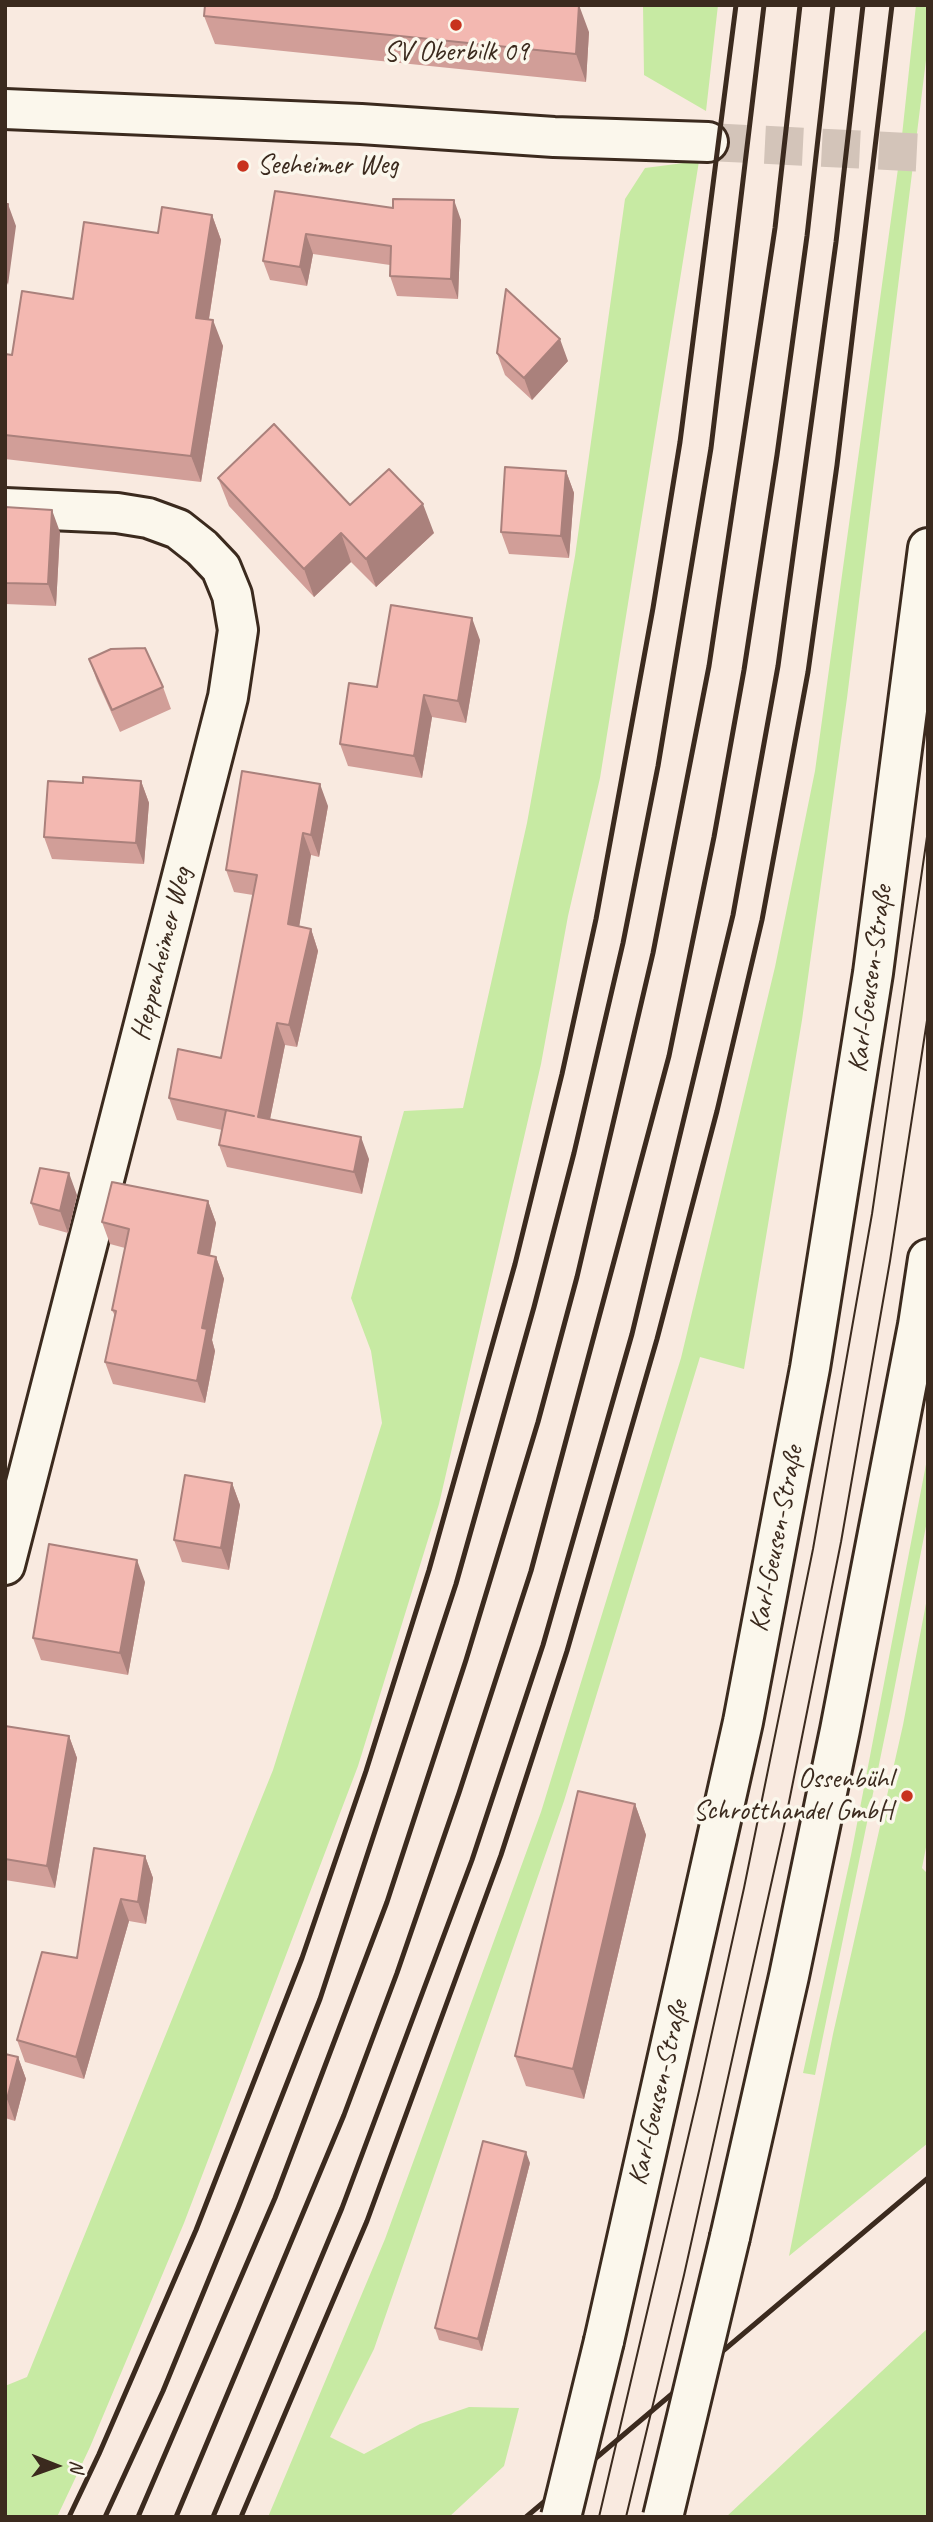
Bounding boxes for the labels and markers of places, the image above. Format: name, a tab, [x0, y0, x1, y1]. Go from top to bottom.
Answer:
marker: SV Oberbilk 09	[448, 17, 464, 33]
place label: SV Oberbilk 09	[384, 36, 528, 70]
place label: Seeheimer Weg	[257, 149, 398, 183]
marker: Seeheimer Weg	[235, 158, 251, 174]
place label: Ossenbühl Schrotthandel GmbH	[693, 1763, 893, 1829]
marker: Ossenbühl Schrotthandel GmbH	[899, 1788, 915, 1804]

